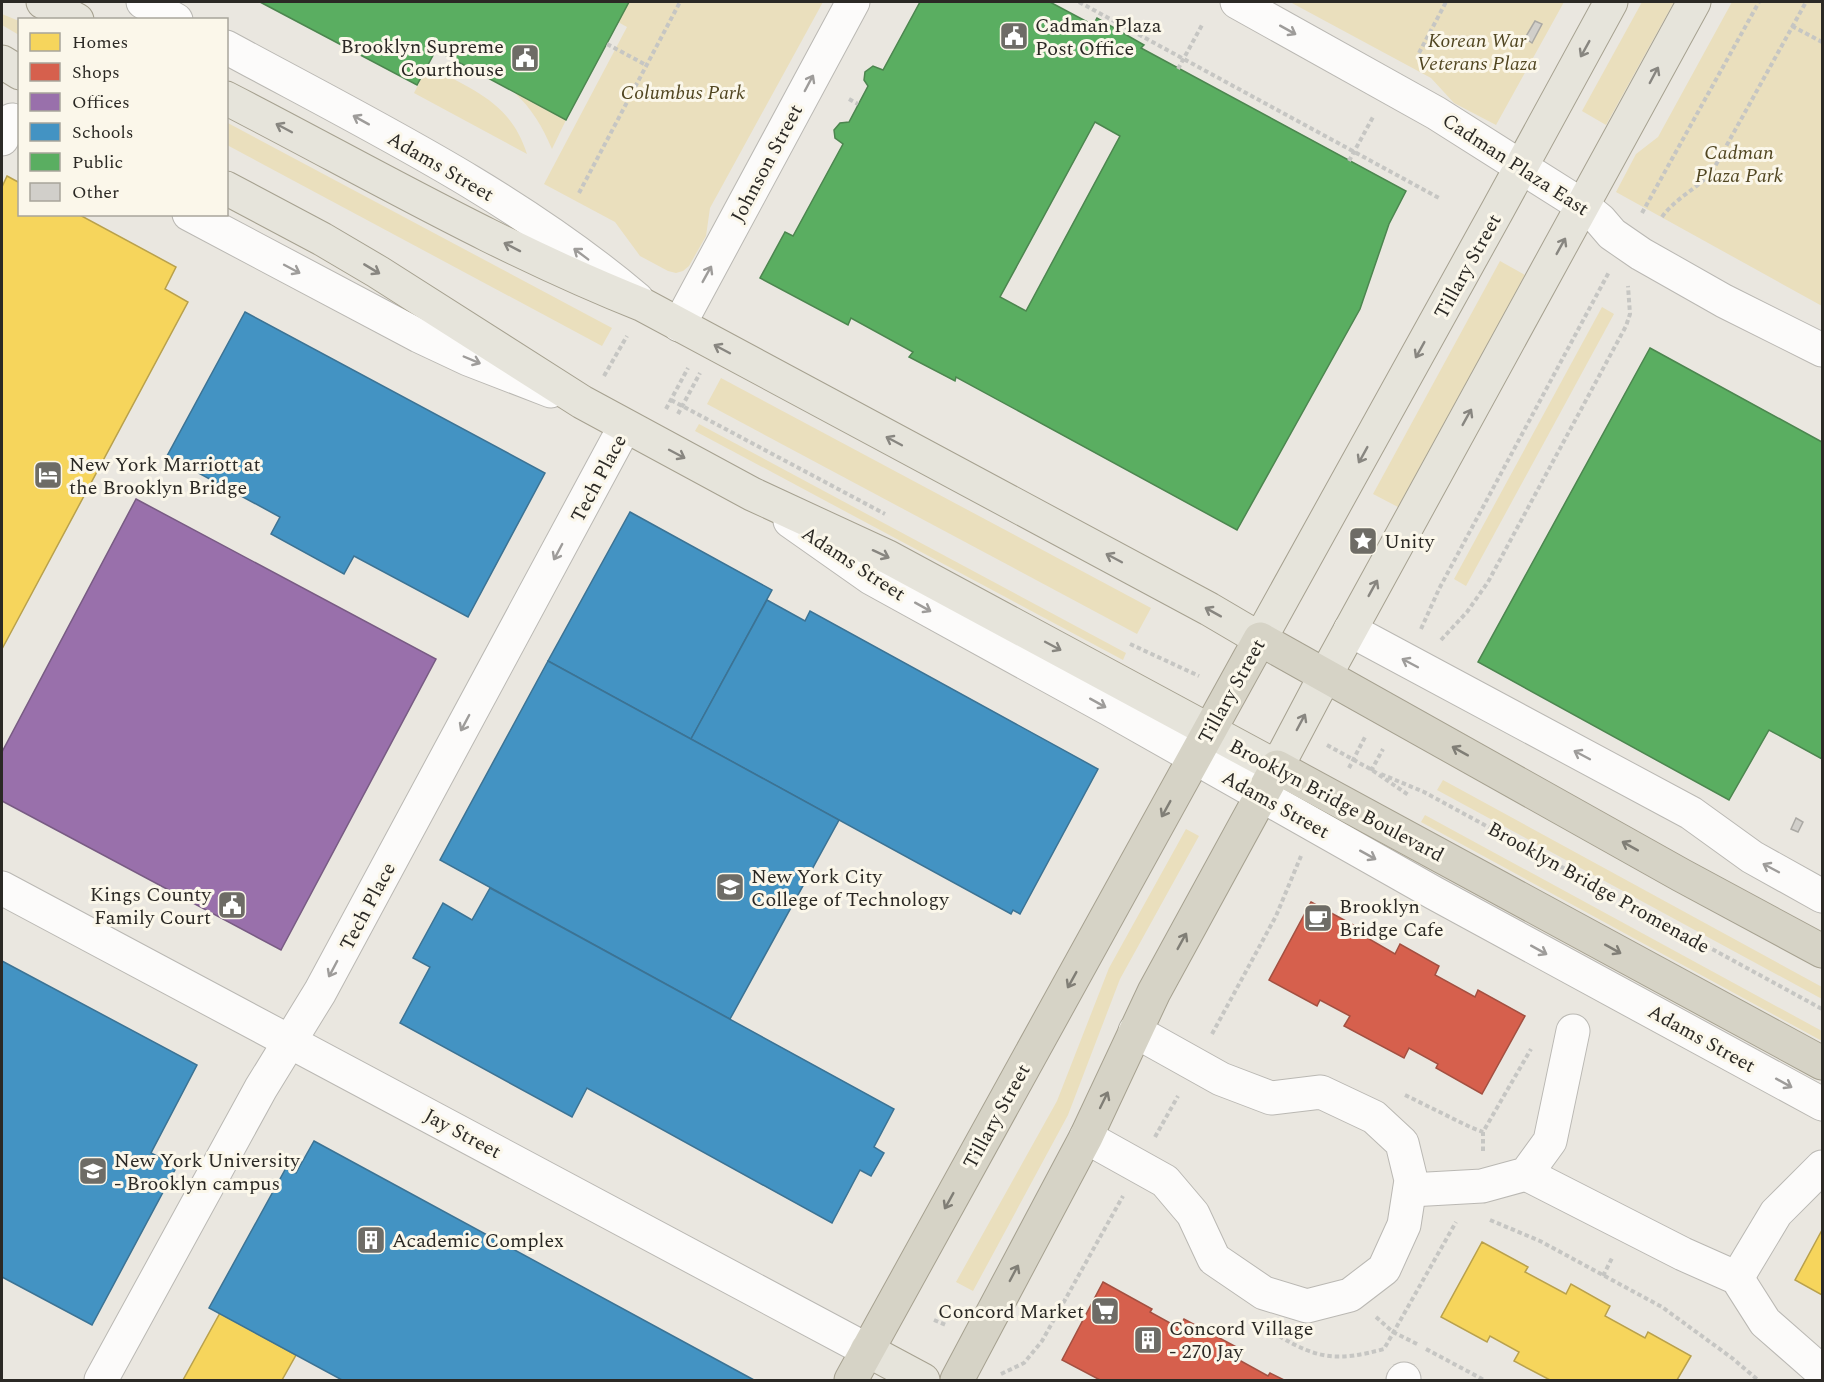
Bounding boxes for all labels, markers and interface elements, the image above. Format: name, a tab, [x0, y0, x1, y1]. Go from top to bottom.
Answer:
place label: Cadman Plaza Post Office	[1035, 11, 1162, 64]
legend	[18, 18, 228, 216]
public building icon: Cadman Plaza Post Office	[998, 20, 1030, 52]
one-way arrow	[1279, 24, 1296, 36]
park label: Korean War Veterans Plaza	[1417, 26, 1537, 79]
text: Homes	[72, 29, 128, 56]
place label: Brooklyn Supreme Courthouse	[340, 32, 504, 85]
one-way arrow	[1579, 40, 1591, 57]
public building icon: Brooklyn Supreme Courthouse	[509, 42, 541, 74]
text: Shops	[72, 59, 120, 86]
one-way arrow	[1648, 67, 1660, 84]
one-way arrow	[803, 75, 815, 92]
park label: Columbus Park	[621, 78, 746, 108]
text: Offices	[72, 89, 130, 116]
street label: Johnson Street	[723, 99, 811, 228]
street label: Cadman Plaza East	[1436, 106, 1595, 224]
one-way arrow	[353, 114, 370, 126]
text: Schools	[72, 119, 134, 146]
one-way arrow	[275, 122, 293, 133]
street label: Adams Street	[382, 124, 499, 210]
park label: Cadman Plaza Park	[1695, 138, 1784, 191]
text: Public	[72, 149, 123, 176]
text: Other	[72, 179, 119, 206]
street label: Tillary Street	[1427, 208, 1509, 325]
one-way arrow	[1555, 238, 1567, 255]
one-way arrow	[504, 241, 522, 253]
one-way arrow	[573, 248, 589, 261]
one-way arrow	[363, 263, 380, 275]
one-way arrow	[283, 264, 301, 275]
one-way arrow	[702, 265, 713, 283]
one-way arrow	[1414, 341, 1425, 359]
one-way arrow	[714, 343, 731, 355]
one-way arrow	[462, 355, 481, 366]
one-way arrow	[1461, 409, 1473, 426]
street label: Tech Place	[563, 429, 635, 528]
one-way arrow	[885, 435, 903, 446]
one-way arrow	[1357, 446, 1369, 463]
one-way arrow	[668, 448, 685, 460]
place label: New York Marriott at the Brooklyn Bridge	[69, 450, 261, 503]
hotel icon: New York Marriott at the Brooklyn Bridge	[32, 459, 64, 491]
street label: Adams Street	[795, 519, 911, 609]
place icon: Unity	[1347, 525, 1379, 557]
place label: Unity	[1384, 527, 1436, 557]
one-way arrow	[552, 543, 564, 560]
one-way arrow	[871, 548, 889, 560]
one-way arrow	[1106, 552, 1123, 564]
one-way arrow	[1368, 579, 1379, 597]
one-way arrow	[914, 601, 931, 613]
one-way arrow	[1205, 606, 1222, 618]
street label: Tillary Street	[1191, 633, 1273, 750]
one-way arrow	[1043, 641, 1061, 652]
one-way arrow	[1402, 657, 1419, 669]
one-way arrow	[1089, 697, 1106, 709]
one-way arrow	[1296, 713, 1307, 731]
one-way arrow	[459, 714, 470, 732]
street label: Brooklyn Bridge Boulevard	[1224, 731, 1449, 870]
one-way arrow	[1451, 745, 1468, 757]
one-way arrow	[1573, 749, 1591, 760]
street label: Adams Street	[1216, 763, 1335, 847]
one-way arrow	[1160, 800, 1172, 817]
street label: Brooklyn Bridge Promenade	[1482, 814, 1715, 962]
one-way arrow	[1622, 840, 1639, 852]
one-way arrow	[1360, 850, 1377, 862]
street label: Tech Place	[332, 857, 404, 956]
place label: New York City College of Technology	[751, 862, 950, 915]
one-way arrow	[1763, 862, 1780, 874]
school or university icon: New York City College of Technology	[714, 871, 746, 903]
place label: Kings County Family Court	[90, 880, 212, 933]
public building icon: Kings County Family Court	[216, 889, 248, 921]
place label: Brooklyn Bridge Cafe	[1339, 892, 1444, 945]
cafe icon: Brooklyn Bridge Cafe	[1302, 902, 1334, 934]
one-way arrow	[1177, 933, 1189, 950]
one-way arrow	[1530, 944, 1547, 956]
one-way arrow	[1603, 944, 1621, 955]
one-way arrow	[327, 960, 339, 977]
one-way arrow	[1066, 971, 1078, 988]
street label: Adams Street	[1642, 997, 1761, 1081]
street label: Tillary Street	[956, 1058, 1038, 1175]
one-way arrow	[1775, 1077, 1792, 1089]
one-way arrow	[1099, 1092, 1111, 1110]
street label: Jay Street	[418, 1101, 507, 1167]
place label: New York University - Brooklyn campus	[114, 1146, 301, 1199]
school or university icon: New York University - Brooklyn campus	[77, 1155, 109, 1187]
one-way arrow	[942, 1193, 954, 1210]
building icon: Academic Complex	[355, 1224, 387, 1256]
place label: Academic Complex	[392, 1226, 564, 1256]
one-way arrow	[1008, 1265, 1020, 1282]
supermarket icon: Concord Market	[1089, 1295, 1121, 1327]
place label: Concord Market	[938, 1297, 1084, 1327]
place label: Concord Village - 270 Jay	[1169, 1314, 1313, 1367]
building icon: Concord Village - 270 Jay	[1132, 1324, 1164, 1356]

